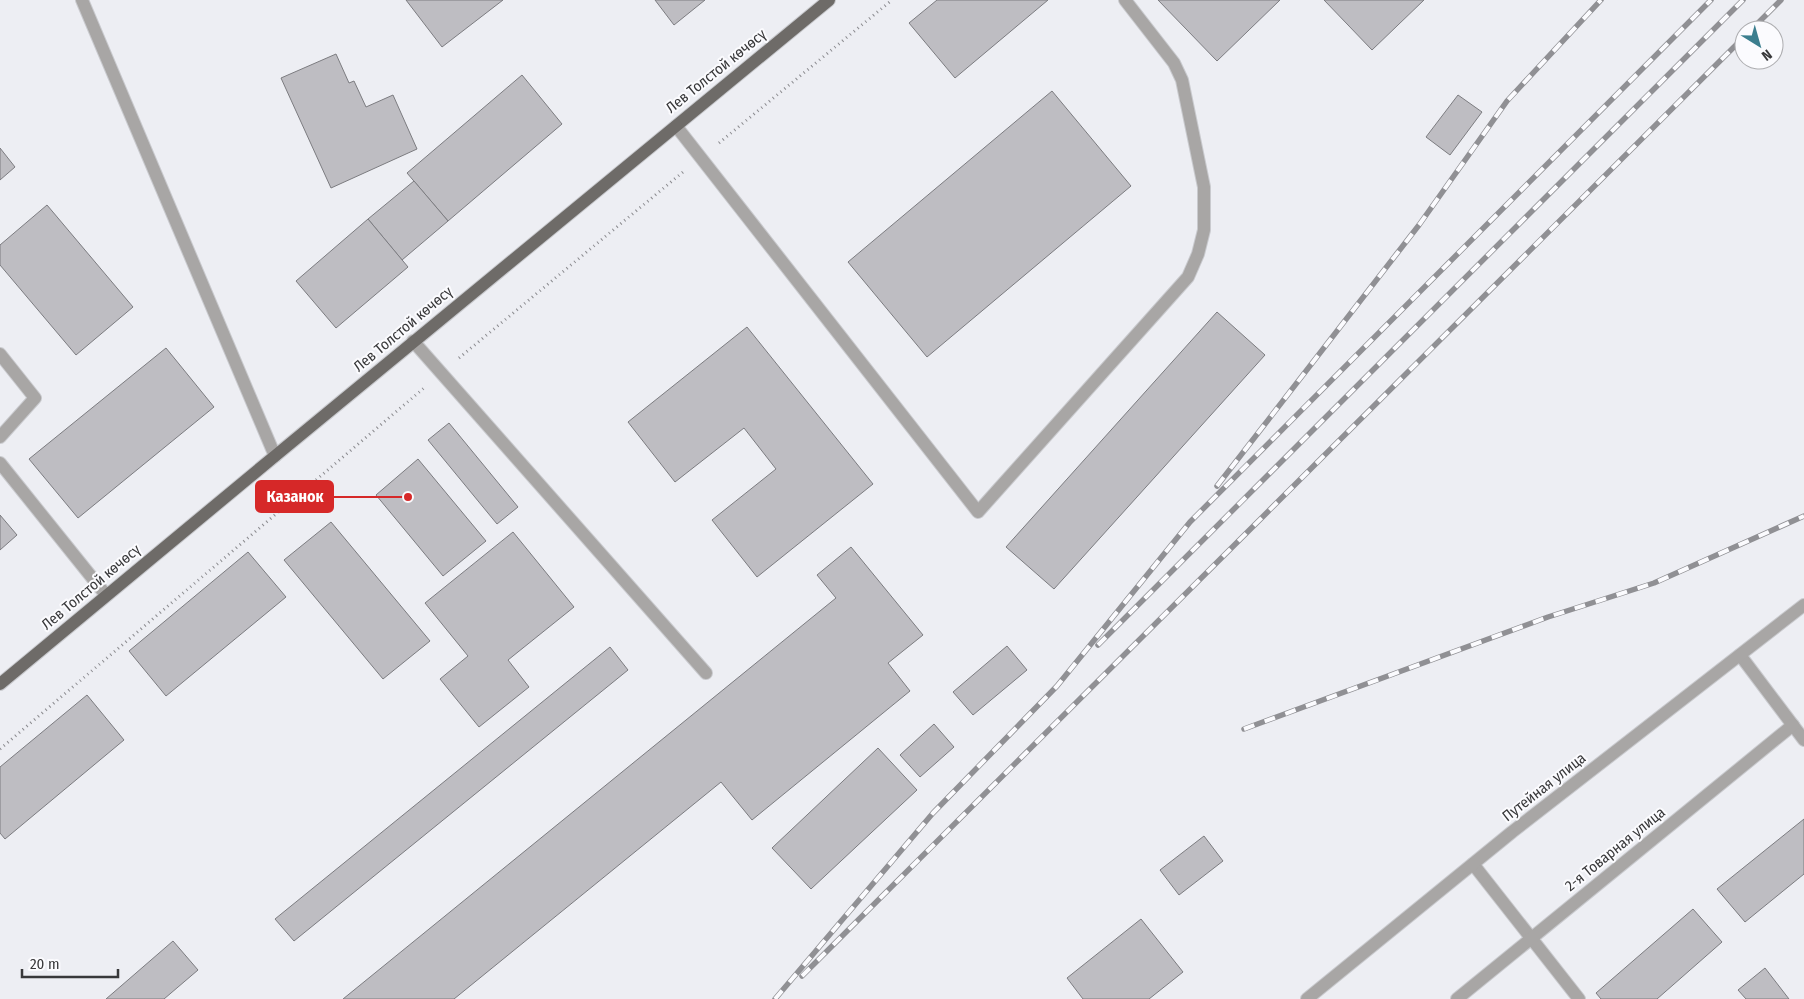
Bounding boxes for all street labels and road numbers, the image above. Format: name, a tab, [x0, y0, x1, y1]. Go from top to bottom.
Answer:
street label: Лев Толстой көчөсү	[662, 25, 770, 117]
street label: Лев Толстой көчөсү	[350, 282, 456, 376]
street label: Лев Толстой көчөсү	[38, 540, 144, 634]
street label: Путейная улица	[1499, 749, 1589, 825]
street label: 2-я Товарная улица	[1561, 803, 1669, 895]

